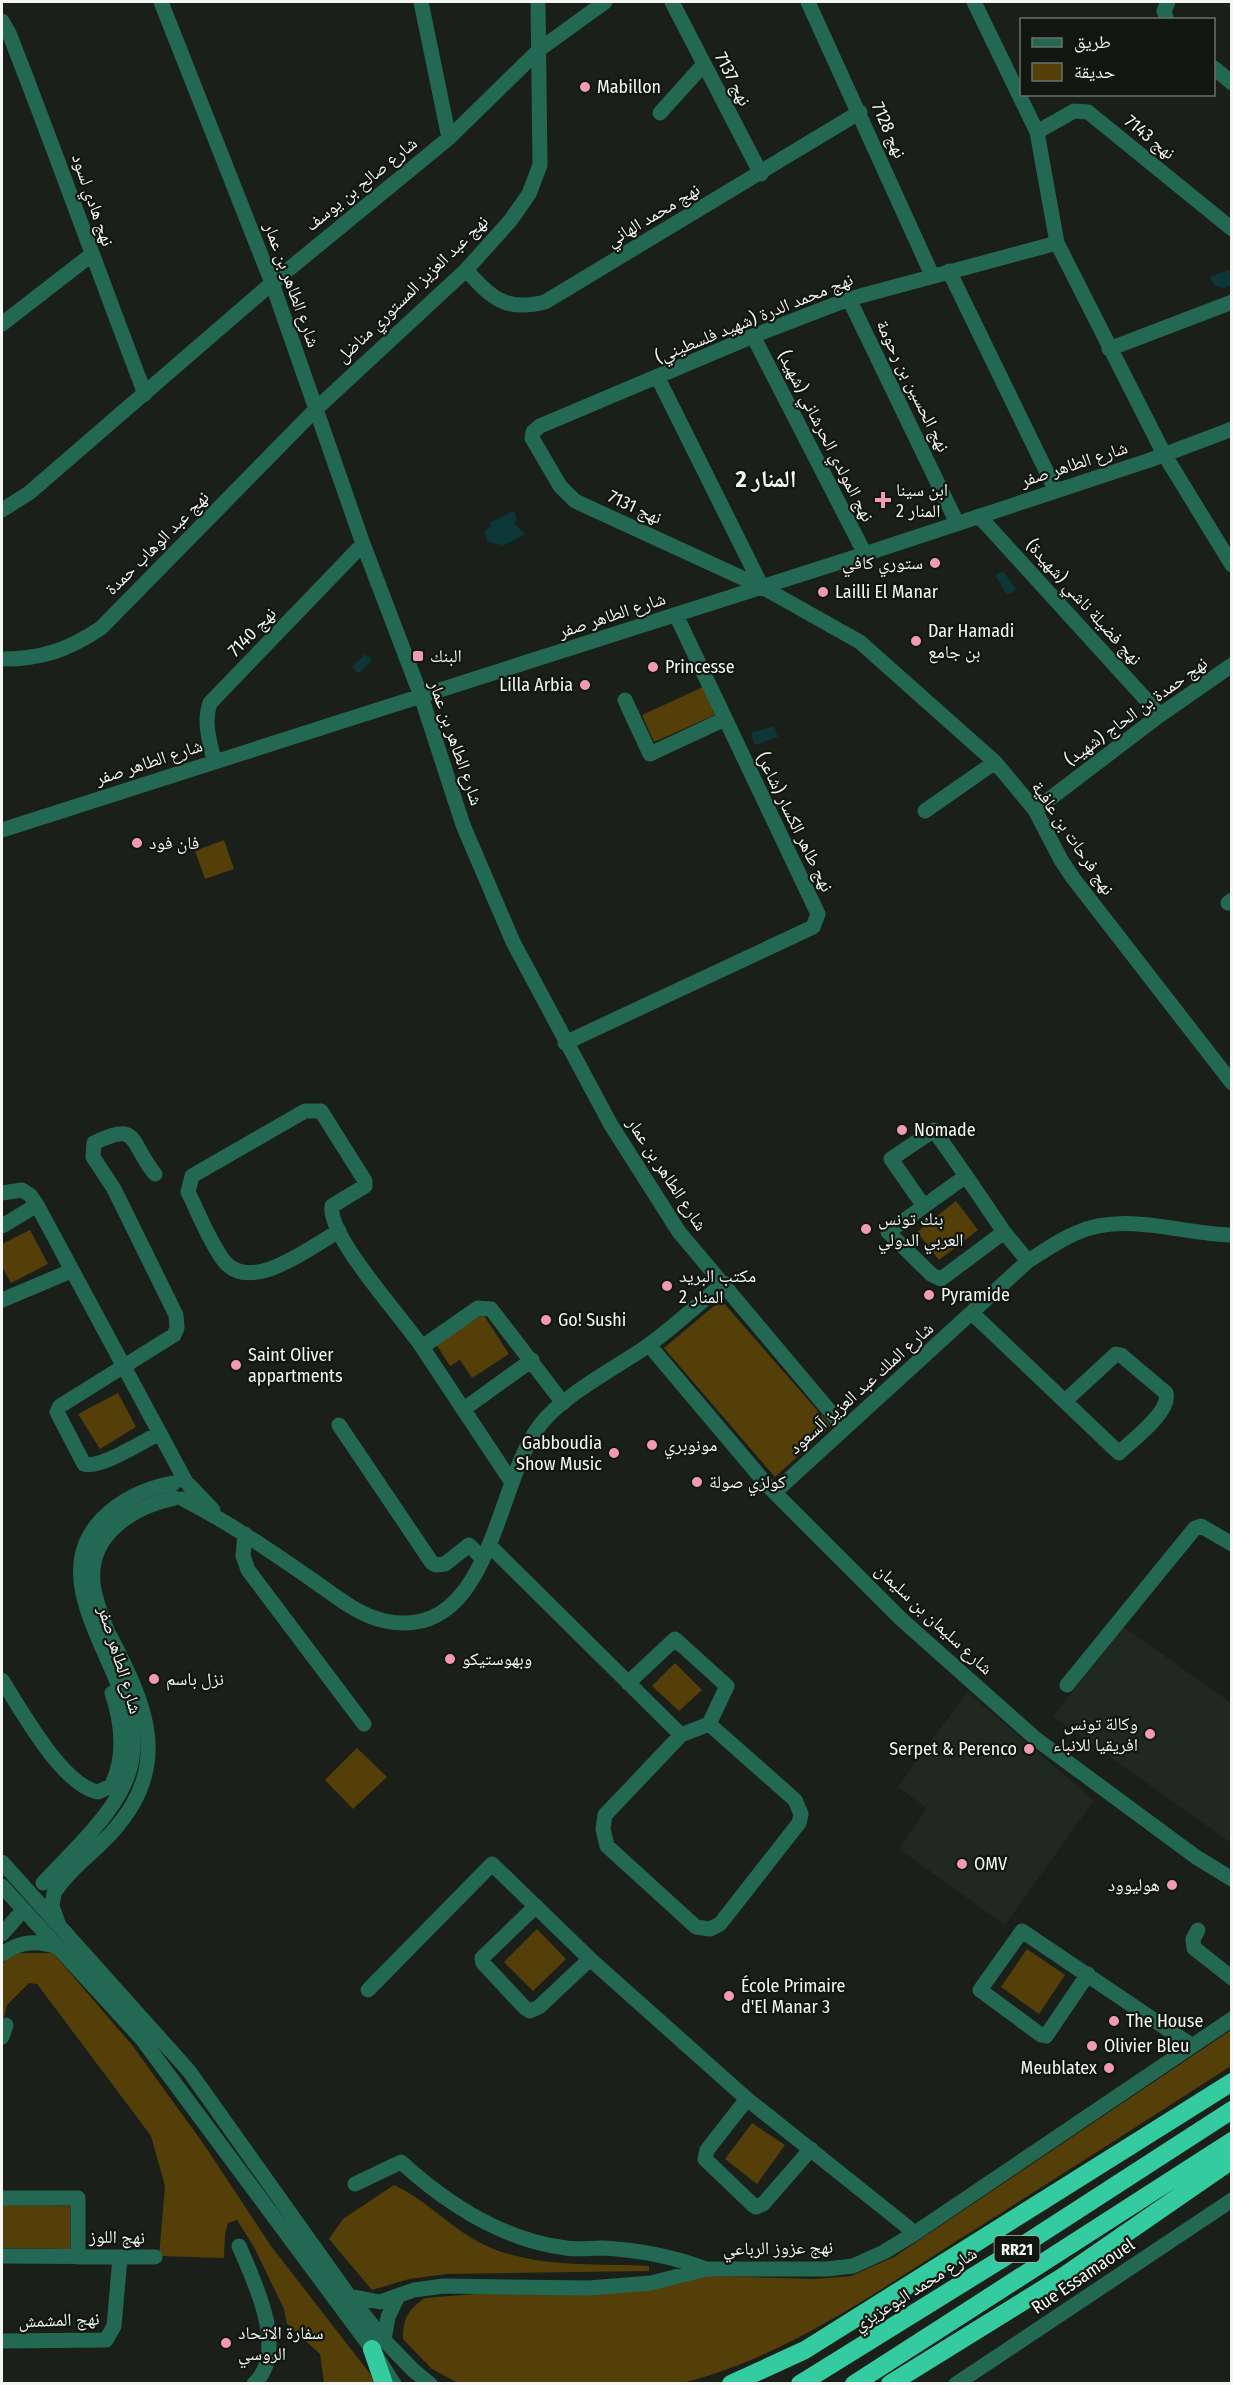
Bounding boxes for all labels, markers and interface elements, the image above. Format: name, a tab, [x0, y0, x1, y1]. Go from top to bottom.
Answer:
legend	[1020, 18, 1215, 96]
text: طريق	[1074, 31, 1111, 53]
street label: نهج 7137	[709, 48, 756, 110]
text: حديقة	[1074, 61, 1115, 83]
place label: Mabillon	[597, 76, 661, 98]
marker: Mabillon	[578, 80, 592, 94]
street label: نهج 7128	[866, 99, 911, 162]
street label: نهج 7143	[1120, 110, 1180, 165]
street label: شارع صالح بن يوسف	[300, 132, 422, 237]
street label: نهج هادي لسود	[64, 151, 119, 250]
street label: نهج محمد الهاني	[602, 178, 706, 255]
street label: نهج عبد العزيز المستوري مناضل	[331, 211, 495, 370]
street label: شارع الطاهر بن عمار	[259, 219, 325, 350]
street label: نهج محمد الدرة (شهيد فلسطيني)	[652, 268, 858, 371]
street label: نهج الحسين بن رحومة	[871, 316, 955, 456]
street label: نهج المولدي الحرشاني (شهيد)	[770, 347, 879, 527]
street label: شارع الطاهر صفر	[1017, 436, 1130, 492]
district label: المنار 2	[734, 465, 797, 493]
place label: ابن سينا المنار 2	[896, 479, 948, 522]
street label: نهج 7131	[604, 485, 665, 530]
street label: نهج عبد الوهاب حمدة	[100, 486, 214, 600]
marker: ابن سينا المنار 2	[874, 491, 892, 509]
street label: نهج فضيلة ناشي (شهيدة)	[1019, 534, 1147, 672]
place label: ستوري كافي	[842, 552, 923, 578]
marker: ستوري كافي	[928, 556, 942, 570]
place label: Lailli El Manar	[835, 581, 939, 603]
marker: Lailli El Manar	[816, 585, 830, 599]
street label: شارع الطاهر صفر	[555, 587, 668, 643]
street label: نهج 7140	[223, 603, 282, 662]
place label: Dar Hamadi بن جامع	[928, 620, 1014, 664]
marker: Dar Hamadi بن جامع	[909, 634, 923, 648]
place label: البنك	[430, 645, 462, 667]
marker: البنك	[411, 649, 425, 663]
street label: نهج حمدة بن الحاج (شهيد)	[1060, 652, 1212, 771]
place label: Princesse	[665, 656, 735, 678]
marker: Princesse	[646, 660, 660, 674]
place label: Lilla Arbia	[499, 674, 573, 696]
street label: شارع الطاهر بن عمار	[424, 677, 488, 808]
marker: Lilla Arbia	[578, 678, 592, 692]
street label: شارع الطاهر صفر	[92, 734, 205, 790]
street label: نهج طاهر الكسار (شاعر)	[751, 749, 838, 896]
street label: نهج فرحات بن عافية	[1026, 777, 1119, 900]
place label: فان فود	[149, 832, 199, 854]
marker: فان فود	[130, 836, 144, 850]
street label: شارع الطاهر بن عمار	[622, 1112, 712, 1235]
place label: Nomade	[914, 1119, 976, 1141]
marker: Nomade	[895, 1123, 909, 1137]
place label: بنك تونس العربي الدولي	[878, 1208, 964, 1255]
marker: بنك تونس العربي الدولي	[859, 1222, 873, 1236]
place label: مكتب البريد المنار 2	[679, 1265, 756, 1308]
marker: مكتب البريد المنار 2	[660, 1279, 674, 1293]
place label: Pyramide	[941, 1284, 1010, 1306]
marker: Pyramide	[922, 1288, 936, 1302]
place label: Go! Sushi	[558, 1309, 626, 1331]
marker: Go! Sushi	[539, 1313, 553, 1327]
street label: شارع الملك عبد العزيز آلسعود	[784, 1317, 938, 1459]
place label: Saint Oliver appartments	[248, 1344, 343, 1387]
marker: Saint Oliver appartments	[229, 1358, 243, 1372]
place label: Gabboudia Show Music	[516, 1432, 602, 1475]
place label: مونوبري	[664, 1434, 717, 1460]
marker: مونوبري	[645, 1438, 659, 1452]
marker: Gabboudia Show Music	[607, 1446, 621, 1460]
place label: كولزي صولة	[709, 1471, 786, 1497]
marker: كولزي صولة	[690, 1475, 704, 1489]
street label: شارع سليمان بن سليمان	[871, 1559, 997, 1679]
street label: شارع الطاهر صفر	[93, 1603, 147, 1717]
place label: وبهوستيكو	[462, 1648, 532, 1670]
marker: وبهوستيكو	[443, 1652, 457, 1666]
place label: نزل باسم	[166, 1668, 224, 1691]
marker: نزل باسم	[147, 1672, 161, 1686]
place label: وكالة تونس افريقيا للانباء	[1053, 1713, 1138, 1756]
marker: وكالة تونس افريقيا للانباء	[1143, 1727, 1157, 1741]
place label: Serpet & Perenco	[889, 1738, 1017, 1760]
marker: Serpet & Perenco	[1022, 1742, 1036, 1756]
place label: OMV	[974, 1853, 1008, 1875]
marker: OMV	[955, 1857, 969, 1871]
place label: هوليوود	[1108, 1874, 1160, 1896]
marker: هوليوود	[1165, 1878, 1179, 1892]
place label: École Primaire d'El Manar 3	[741, 1974, 846, 2018]
marker: École Primaire d'El Manar 3	[722, 1989, 736, 2003]
place label: The House	[1126, 2010, 1203, 2032]
marker: The House	[1107, 2014, 1121, 2028]
place label: Olivier Bleu	[1104, 2035, 1189, 2057]
marker: Olivier Bleu	[1085, 2039, 1099, 2053]
place label: Meublatex	[1021, 2057, 1097, 2079]
marker: Meublatex	[1102, 2061, 1116, 2075]
street label: نهج اللوز	[88, 2225, 145, 2249]
street label: Rue Essamaouel	[1027, 2233, 1139, 2319]
street label: نهج عزوز الرباعي	[723, 2236, 833, 2264]
road number: RR21	[994, 2236, 1040, 2262]
street label: شارع محمد البوعزيزي	[849, 2242, 983, 2339]
street label: نهج المشمش	[18, 2308, 100, 2333]
place label: سفارة الاتحاد الروسي	[238, 2322, 324, 2369]
marker: سفارة الاتحاد الروسي	[219, 2336, 233, 2350]

